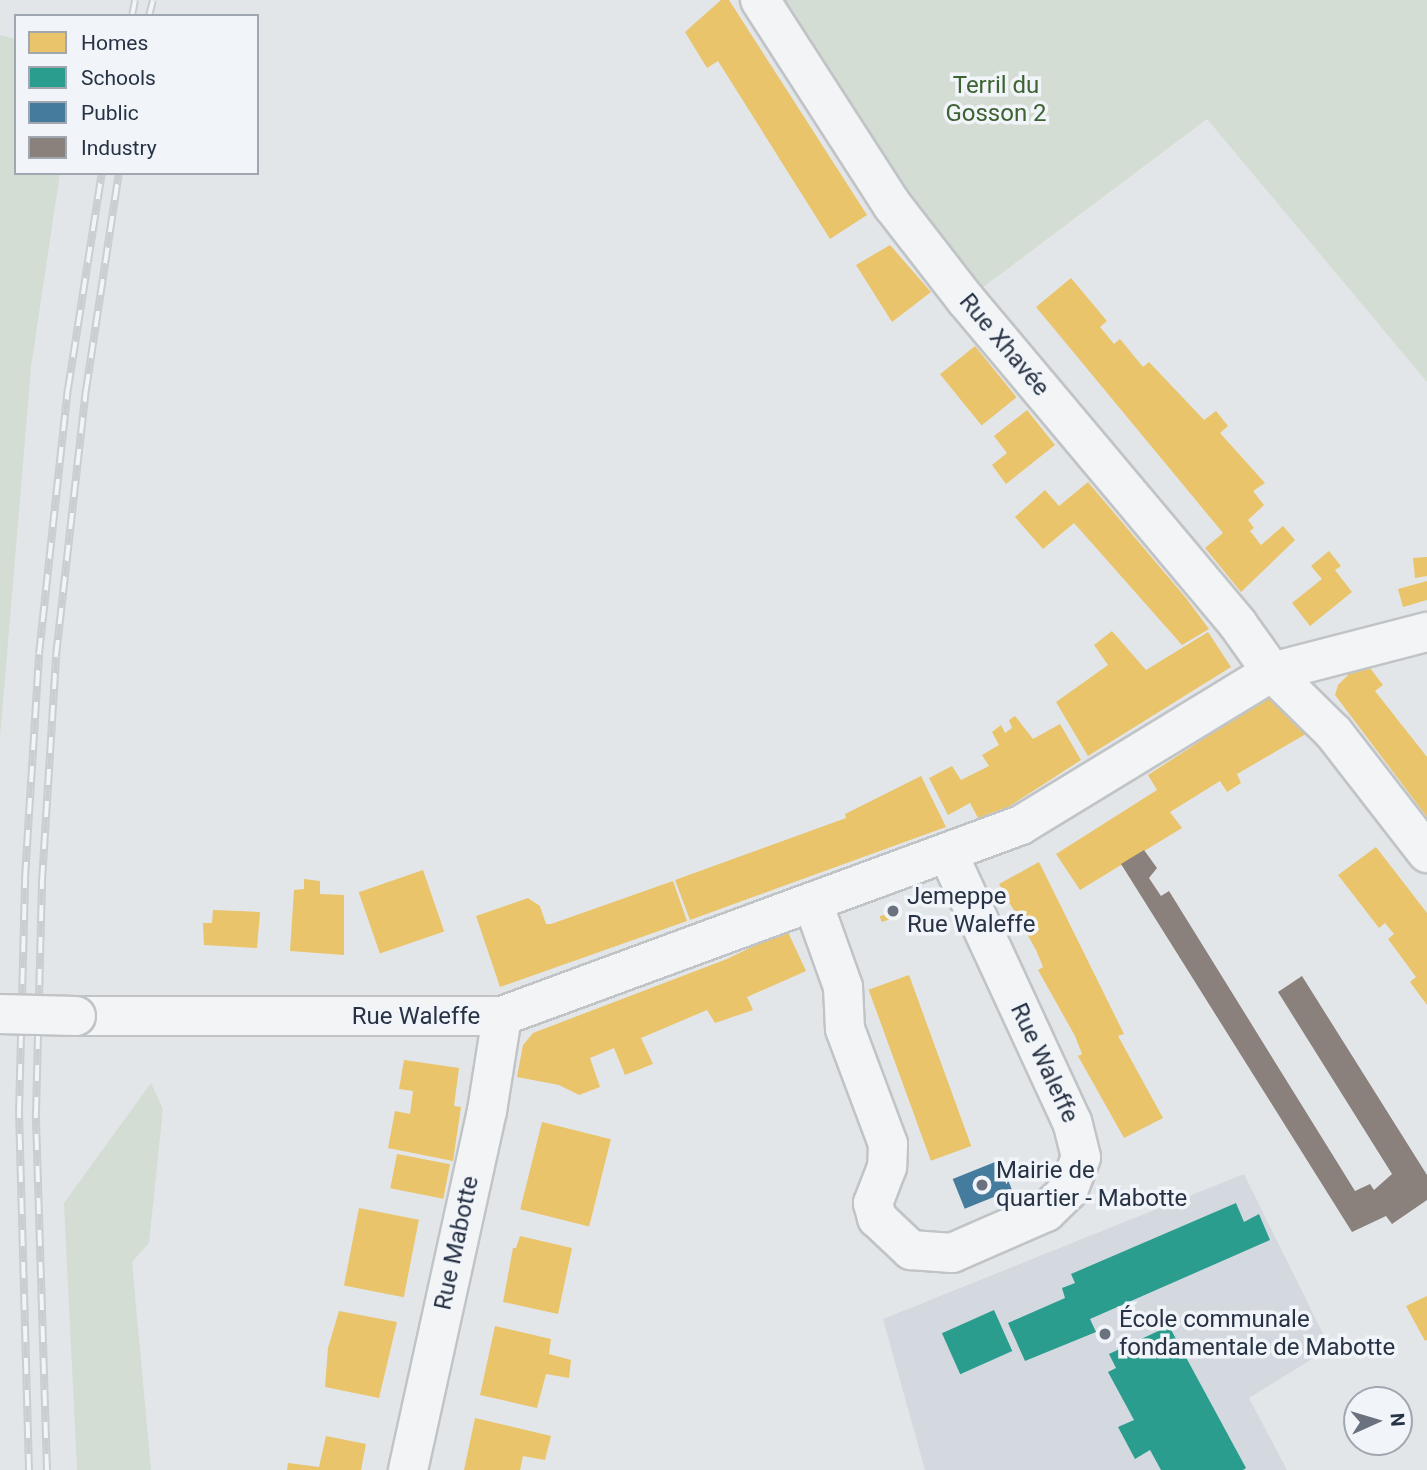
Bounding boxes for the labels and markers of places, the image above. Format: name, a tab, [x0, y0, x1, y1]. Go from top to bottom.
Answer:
place label: Jemeppe Rue Waleffe	[907, 883, 1035, 939]
marker: Jemeppe Rue Waleffe	[885, 903, 901, 919]
place label: Mairie de quartier - Mabotte	[996, 1157, 1187, 1213]
marker: Mairie de quartier - Mabotte	[974, 1177, 990, 1193]
place label: École communale fondamentale de Mabotte	[1119, 1306, 1395, 1362]
marker: École communale fondamentale de Mabotte	[1097, 1326, 1113, 1342]

